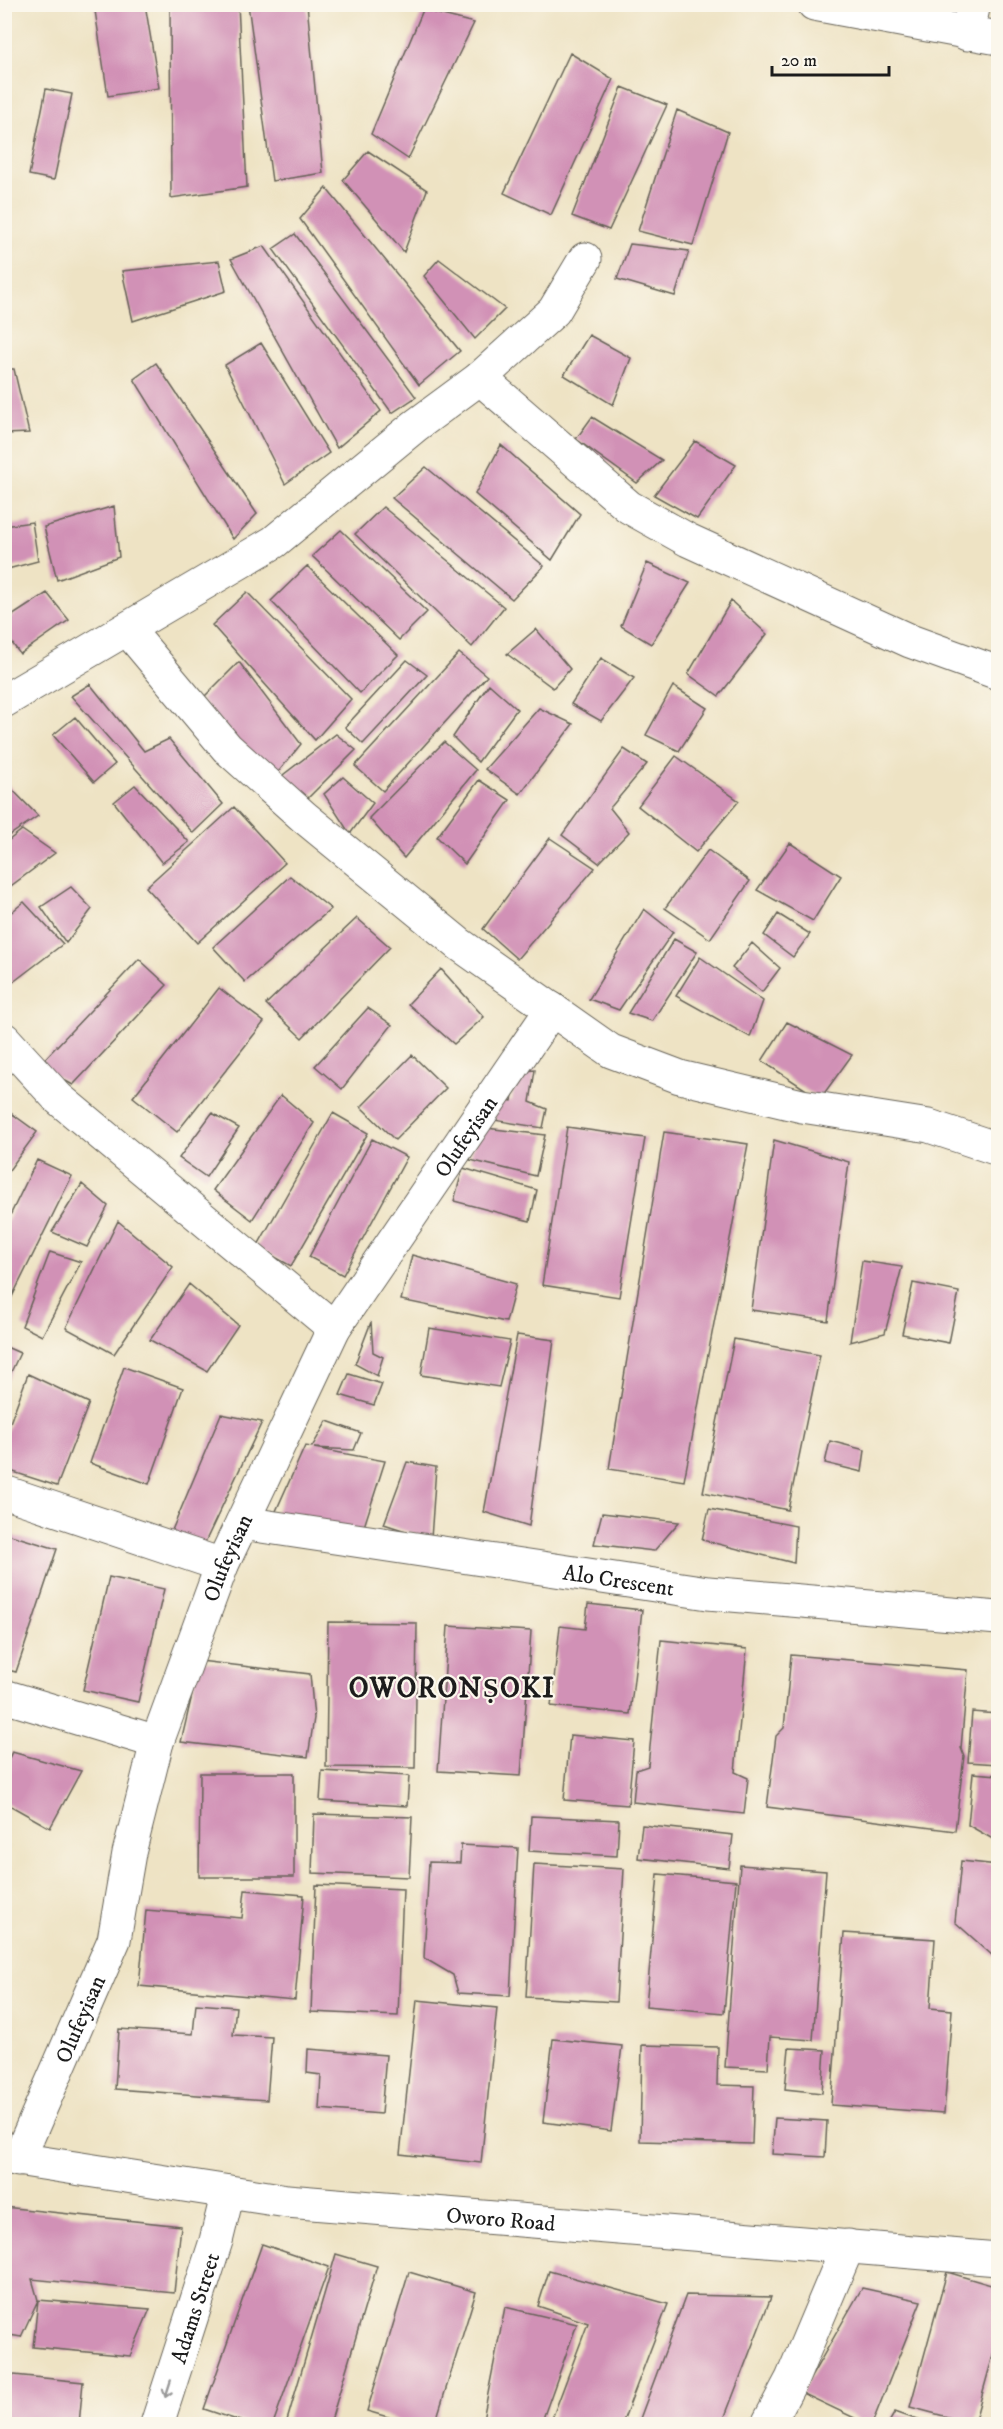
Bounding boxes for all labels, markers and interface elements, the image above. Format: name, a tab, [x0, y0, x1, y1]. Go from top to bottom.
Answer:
scale bar	[772, 39, 889, 77]
text: 20 m	[781, 50, 817, 72]
street label: Olufeyisan	[429, 1090, 504, 1183]
street label: Olufeyisan	[198, 1510, 259, 1606]
street label: Alo Crescent	[561, 1559, 676, 1603]
district label: OWORONṢOKI	[349, 1671, 555, 1706]
street label: Olufeyisan	[50, 1971, 112, 2067]
street label: Oworo Road	[445, 2202, 556, 2238]
street label: Adams Street	[165, 2249, 226, 2367]
one-way arrow	[162, 2379, 173, 2398]

